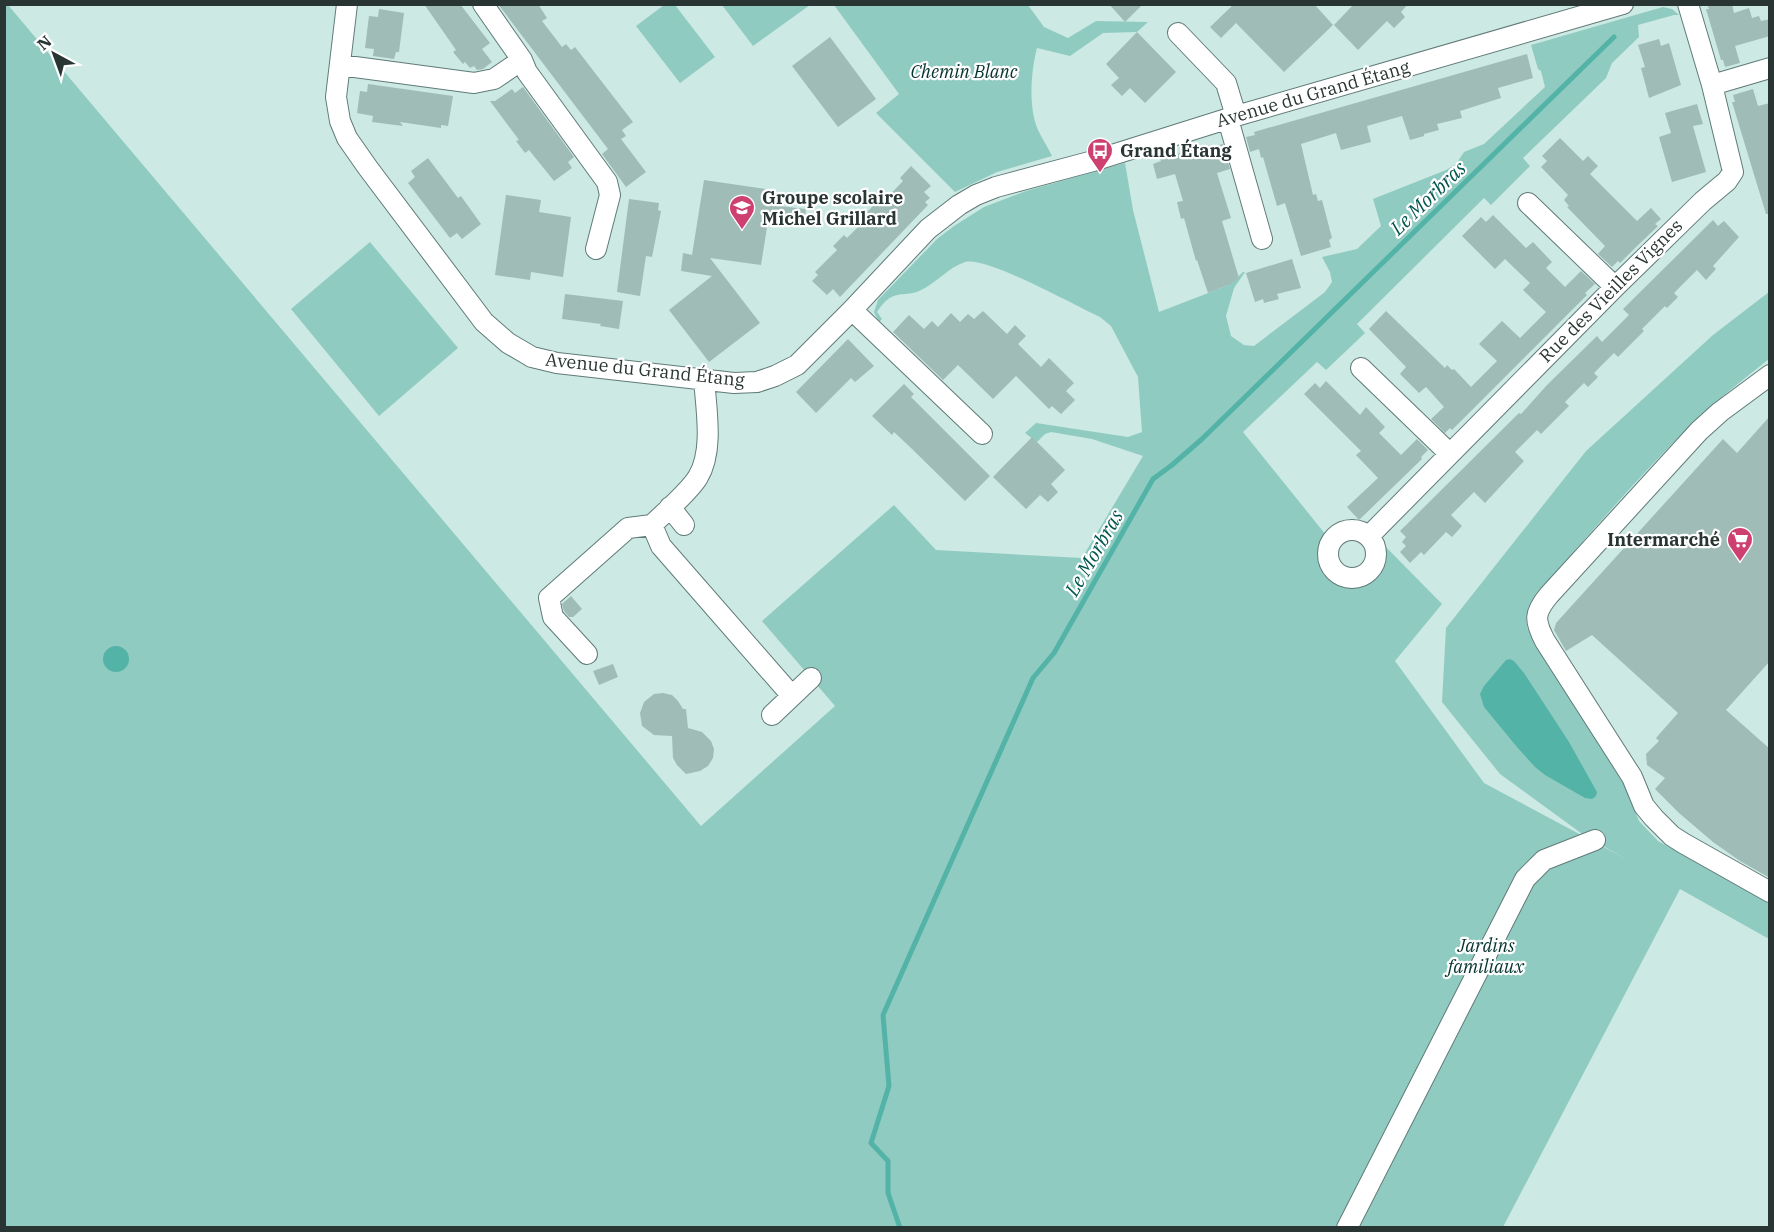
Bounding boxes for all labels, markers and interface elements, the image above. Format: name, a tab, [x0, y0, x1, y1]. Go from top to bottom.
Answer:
north arrow	[24, 24, 84, 84]
text: N	[33, 31, 55, 54]
street label: Avenue du Grand Étang	[1214, 55, 1412, 132]
park label: Chemin Blanc	[910, 60, 1018, 83]
bus stop icon: Grand Étang	[1085, 136, 1115, 174]
place label: Grand Étang	[1120, 138, 1232, 162]
water label: Le Morbras	[1383, 154, 1472, 241]
place label: Groupe scolaire Michel Grillard	[762, 186, 903, 230]
school or university icon: Groupe scolaire Michel Grillard	[727, 193, 757, 231]
street label: Rue des Vieilles Vignes	[1534, 214, 1687, 367]
street label: Avenue du Grand Étang	[544, 348, 746, 391]
water label: Le Morbras	[1058, 504, 1129, 602]
supermarket icon: Intermarché	[1725, 525, 1755, 563]
place label: Intermarché	[1607, 528, 1720, 551]
park label: Jardins familiaux	[1444, 934, 1525, 978]

